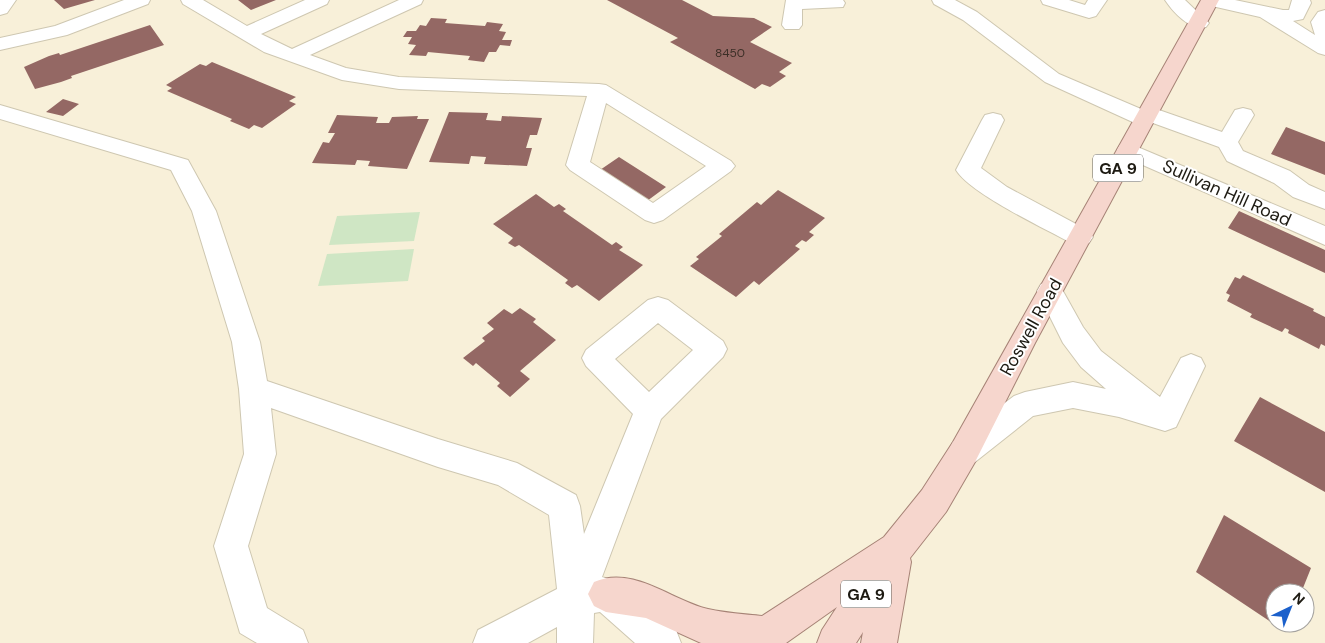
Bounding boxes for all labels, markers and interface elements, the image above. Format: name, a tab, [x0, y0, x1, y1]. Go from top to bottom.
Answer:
house number: 8450	[715, 45, 745, 61]
road number: GA 9	[1093, 154, 1143, 182]
street label: Sullivan Hill Road	[1159, 154, 1295, 232]
street label: Roswell Road	[994, 274, 1068, 380]
road number: GA 9	[841, 580, 891, 608]
north arrow	[1265, 583, 1315, 633]
text: N	[1289, 588, 1309, 609]

